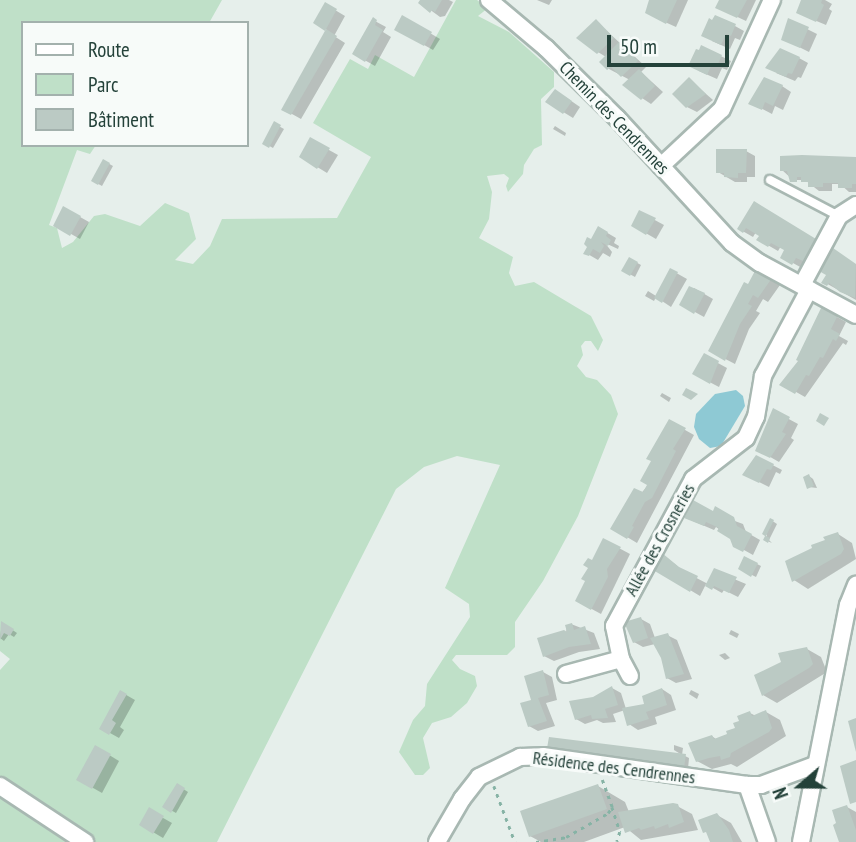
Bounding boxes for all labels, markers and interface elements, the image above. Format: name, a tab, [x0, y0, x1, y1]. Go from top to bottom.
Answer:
legend	[21, 21, 248, 147]
scale bar	[611, 21, 734, 65]
text: 50 m	[620, 33, 657, 60]
text: Route	[88, 36, 130, 63]
street label: Chemin des Cendrennes	[555, 57, 673, 179]
text: Parc	[88, 71, 119, 98]
text: Bâtiment	[88, 106, 154, 133]
street label: Allée des Crosneries	[620, 480, 700, 600]
street label: Résidence des Cendrennes	[532, 747, 696, 789]
north arrow	[765, 751, 835, 821]
text: N	[767, 784, 793, 802]

